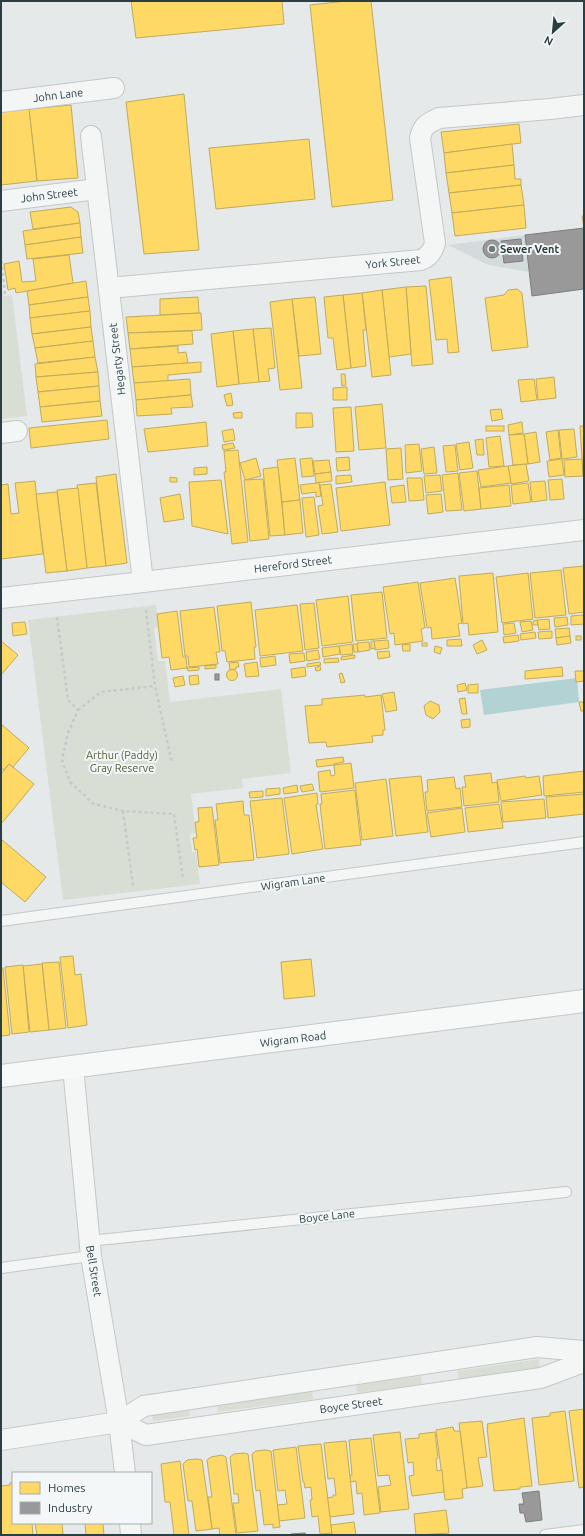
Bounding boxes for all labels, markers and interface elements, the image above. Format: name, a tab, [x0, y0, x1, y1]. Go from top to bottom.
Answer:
north arrow	[533, 12, 573, 52]
text: N	[542, 34, 555, 48]
street label: John Lane	[32, 86, 84, 104]
street label: John Street	[20, 185, 79, 204]
place label: Sewer Vent	[500, 243, 559, 255]
marker: Sewer Vent	[487, 244, 497, 254]
street label: York Street	[365, 253, 422, 271]
street label: Hegarty Street	[107, 321, 127, 396]
street label: Hereford Street	[253, 553, 333, 575]
park label: Arthur (Paddy) Gray Reserve	[86, 749, 158, 774]
street label: Wigram Lane	[260, 872, 326, 892]
street label: Wigram Road	[259, 1029, 327, 1049]
street label: Boyce Lane	[299, 1207, 355, 1225]
street label: Bell Street	[84, 1244, 104, 1298]
street label: Boyce Street	[319, 1395, 384, 1415]
legend	[12, 1472, 152, 1524]
text: Homes	[48, 1481, 86, 1494]
text: Industry	[48, 1501, 93, 1514]

